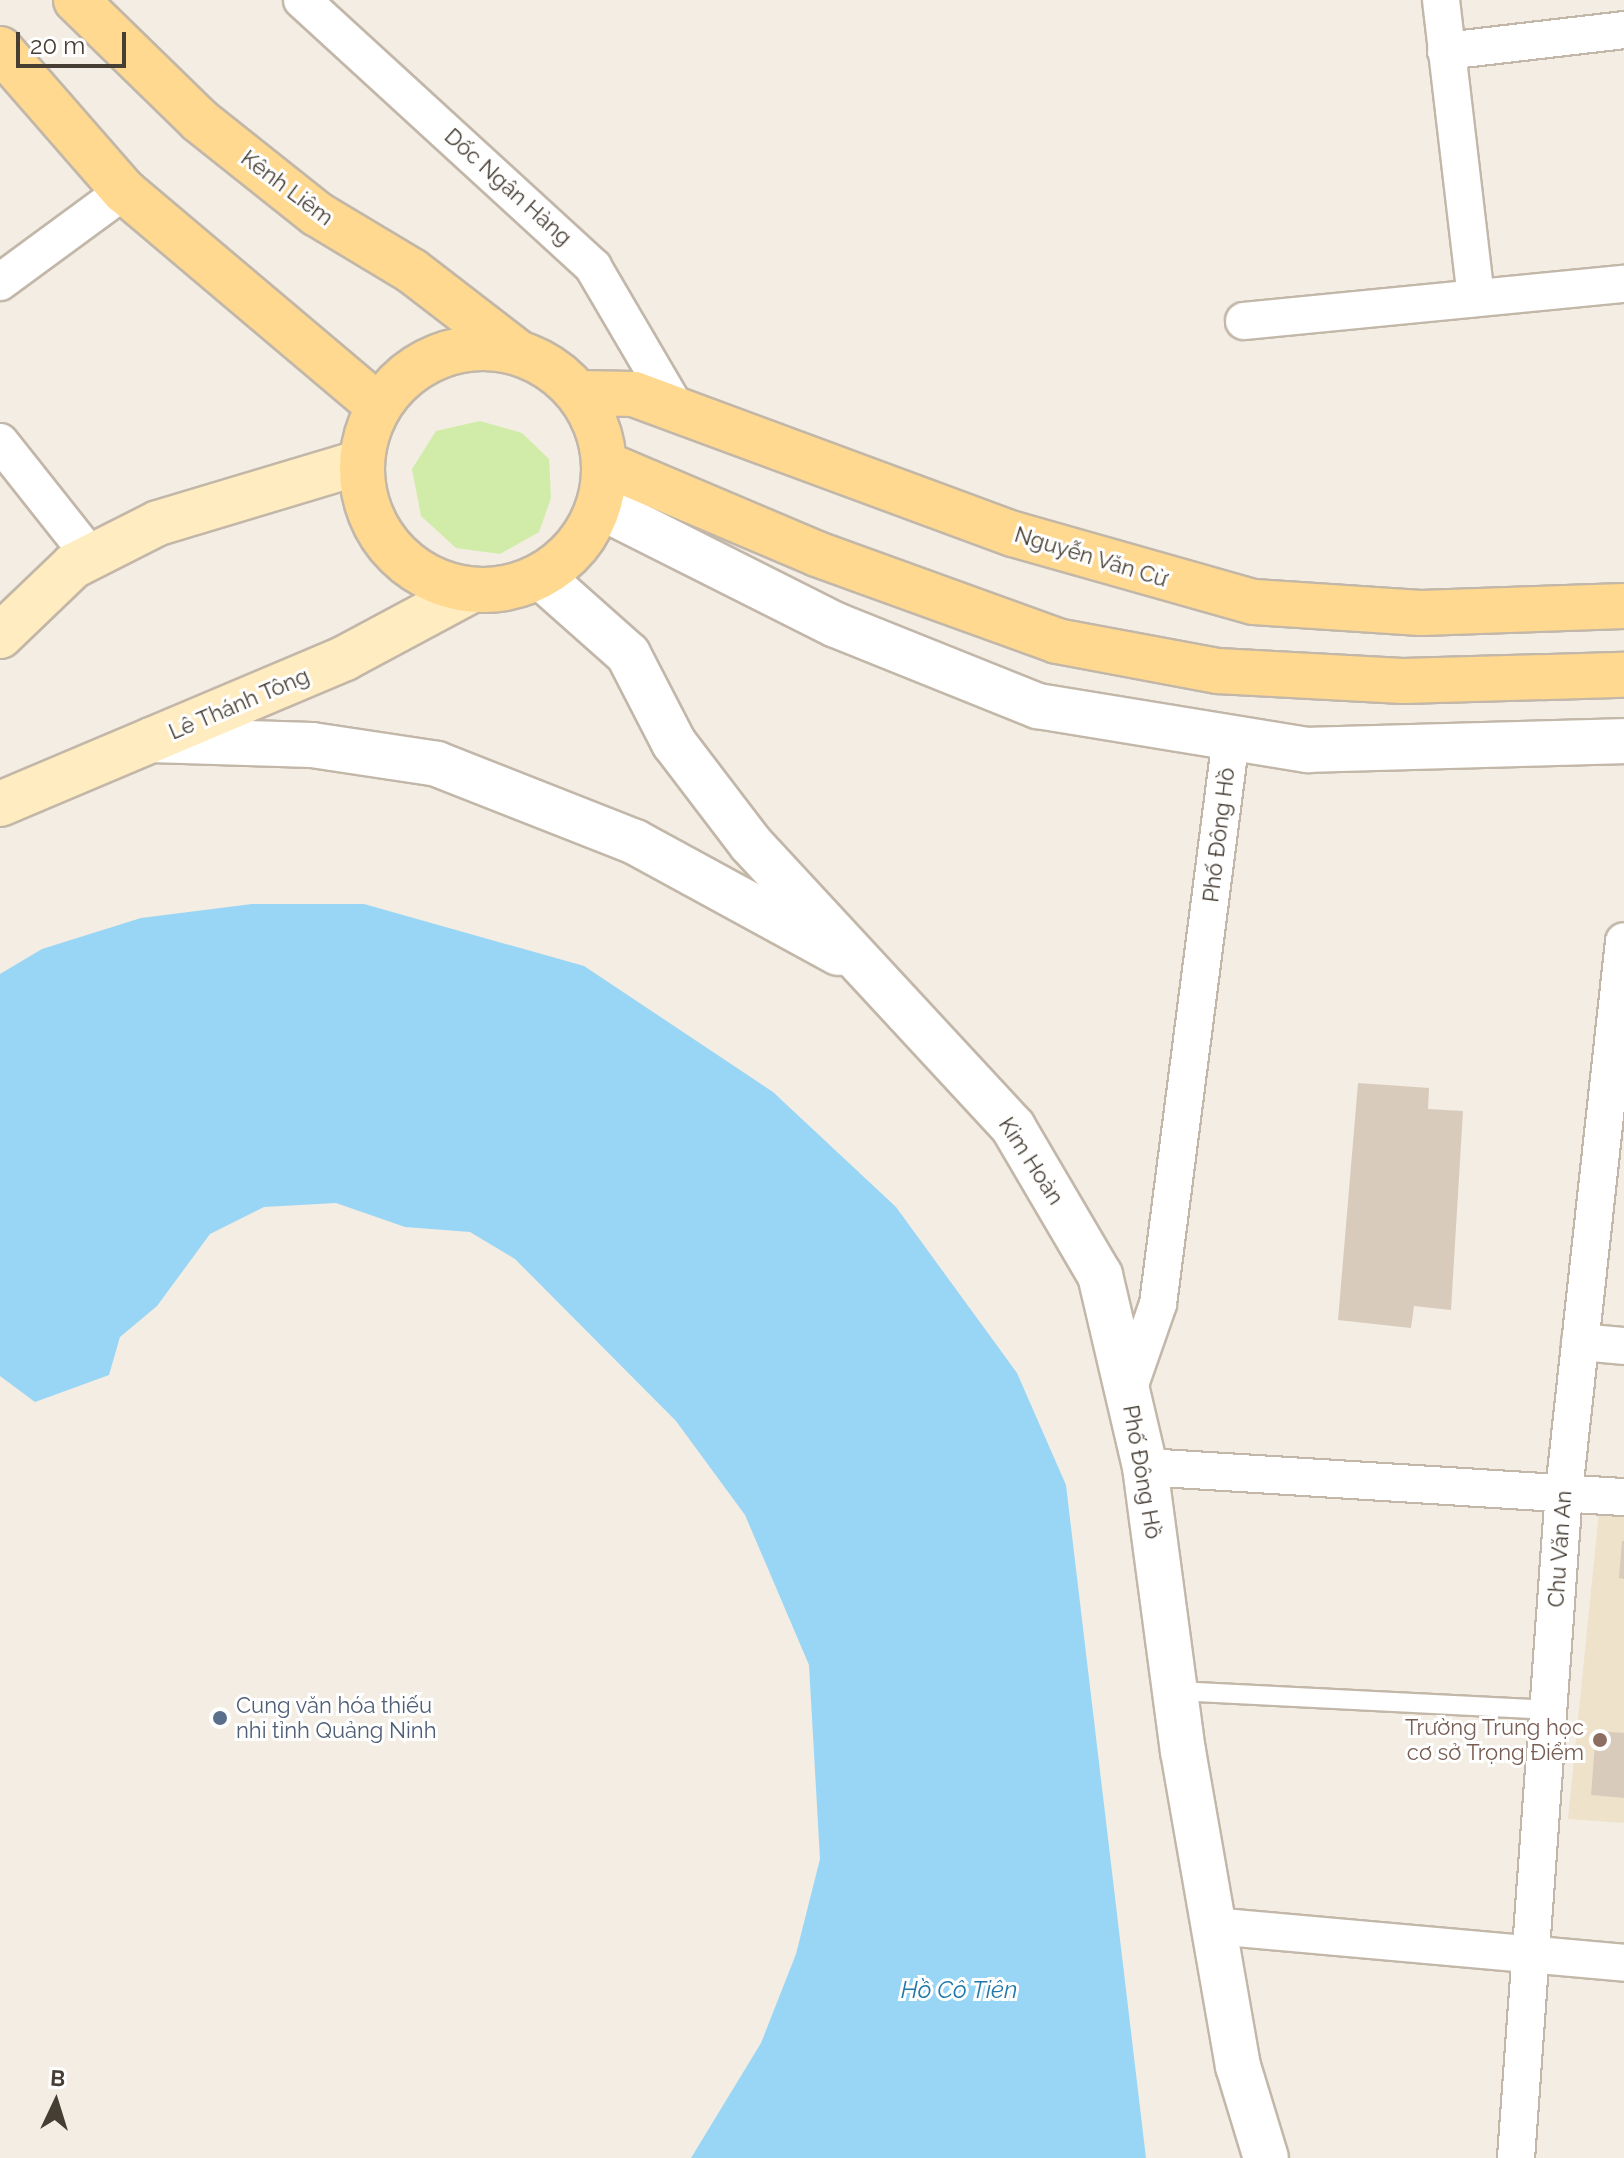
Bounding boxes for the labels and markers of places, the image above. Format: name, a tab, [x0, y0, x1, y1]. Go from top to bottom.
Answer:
place label: Cung văn hóa thiếu nhi tỉnh Quảng Ninh	[236, 1692, 436, 1744]
marker: Cung văn hóa thiếu nhi tỉnh Quảng Ninh	[211, 1709, 229, 1727]
place label: Trường Trung học cơ sở Trọng Điểm	[1404, 1714, 1584, 1766]
marker: Trường Trung học cơ sở Trọng Điểm	[1591, 1731, 1609, 1749]

